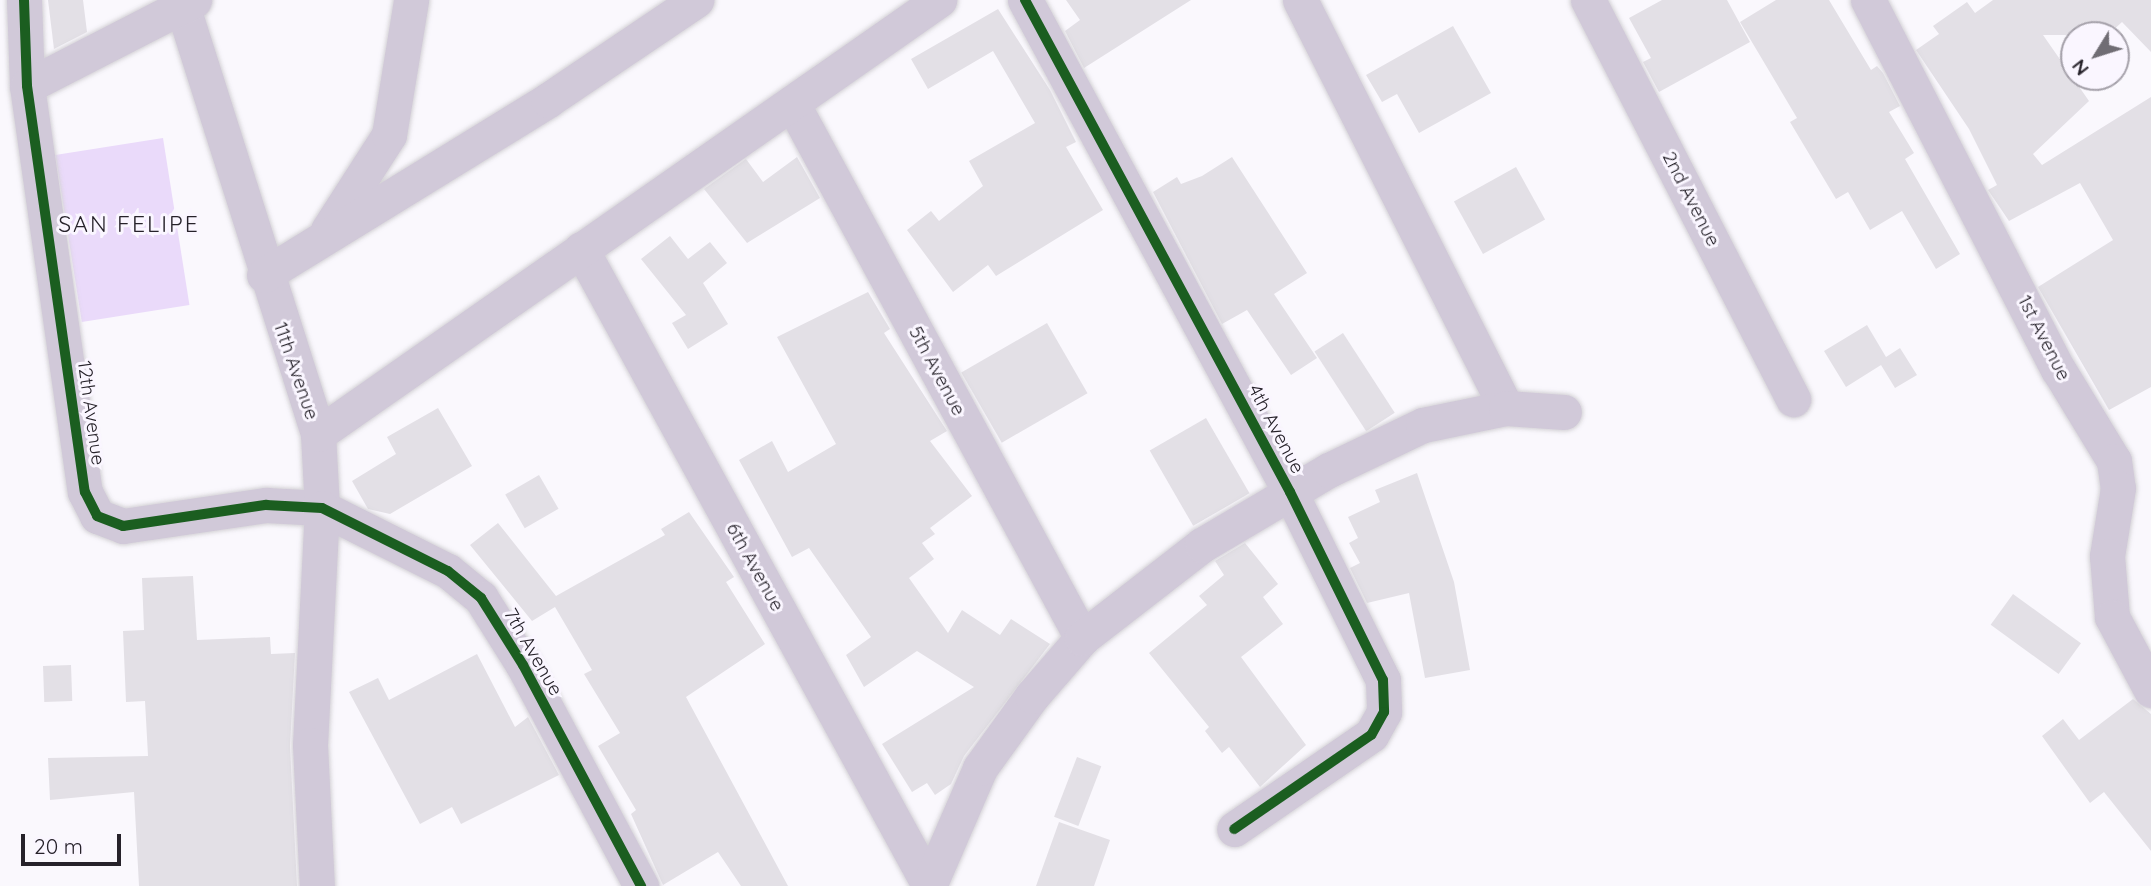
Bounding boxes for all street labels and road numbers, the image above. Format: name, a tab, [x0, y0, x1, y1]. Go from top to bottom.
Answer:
street label: 2nd Avenue	[1657, 148, 1725, 250]
street label: 1st Avenue	[2013, 292, 2075, 384]
street label: 11th Avenue	[269, 319, 323, 423]
street label: 5th Avenue	[904, 322, 970, 420]
street label: 12th Avenue	[72, 359, 110, 467]
street label: 4th Avenue	[1243, 381, 1309, 477]
street label: 6th Avenue	[721, 519, 789, 615]
street label: 7th Avenue	[499, 604, 567, 700]

